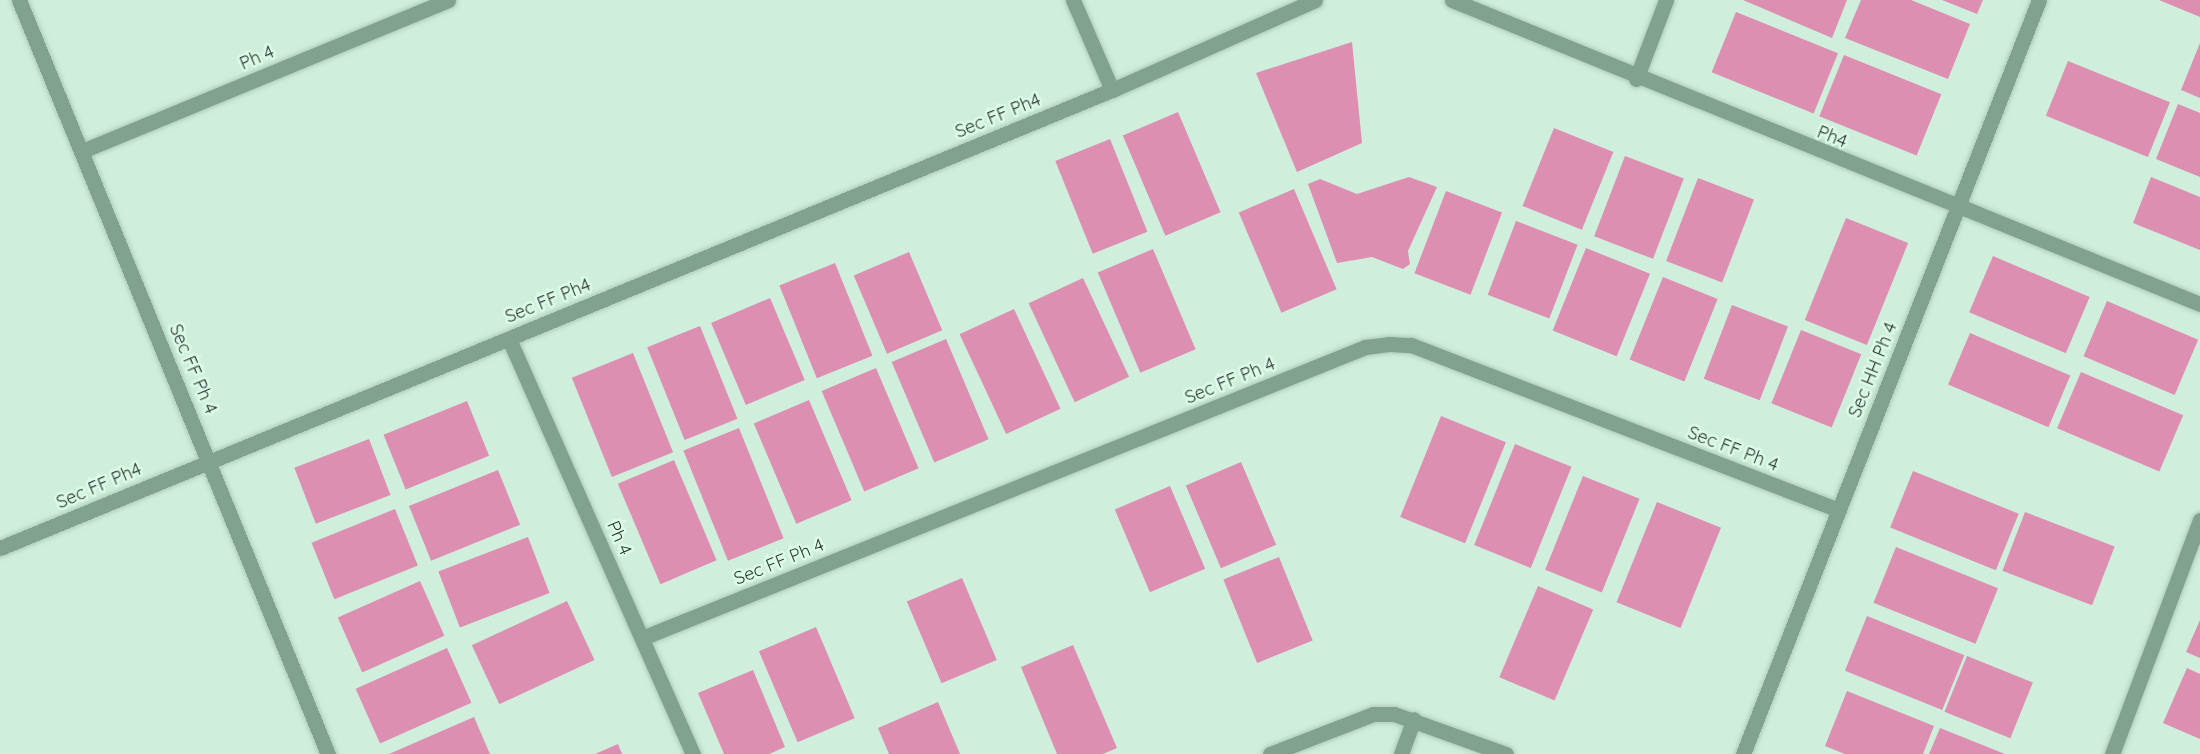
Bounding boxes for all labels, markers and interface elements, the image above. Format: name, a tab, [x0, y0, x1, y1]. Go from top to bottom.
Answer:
street label: Ph 4	[237, 41, 277, 75]
street label: Sec FF Ph4	[952, 89, 1044, 143]
street label: Ph4	[1814, 121, 1850, 153]
street label: Sec FF Ph4	[502, 274, 594, 328]
street label: Sec HH Ph 4	[1844, 319, 1902, 421]
street label: Sec FF Ph 4	[164, 321, 222, 417]
street label: Sec FF Ph 4	[1182, 353, 1278, 409]
street label: Sec FF Ph 4	[1685, 422, 1781, 476]
street label: Sec FF Ph4	[53, 458, 145, 514]
street label: Ph 4	[602, 517, 636, 559]
street label: Sec FF Ph 4	[731, 534, 827, 590]

